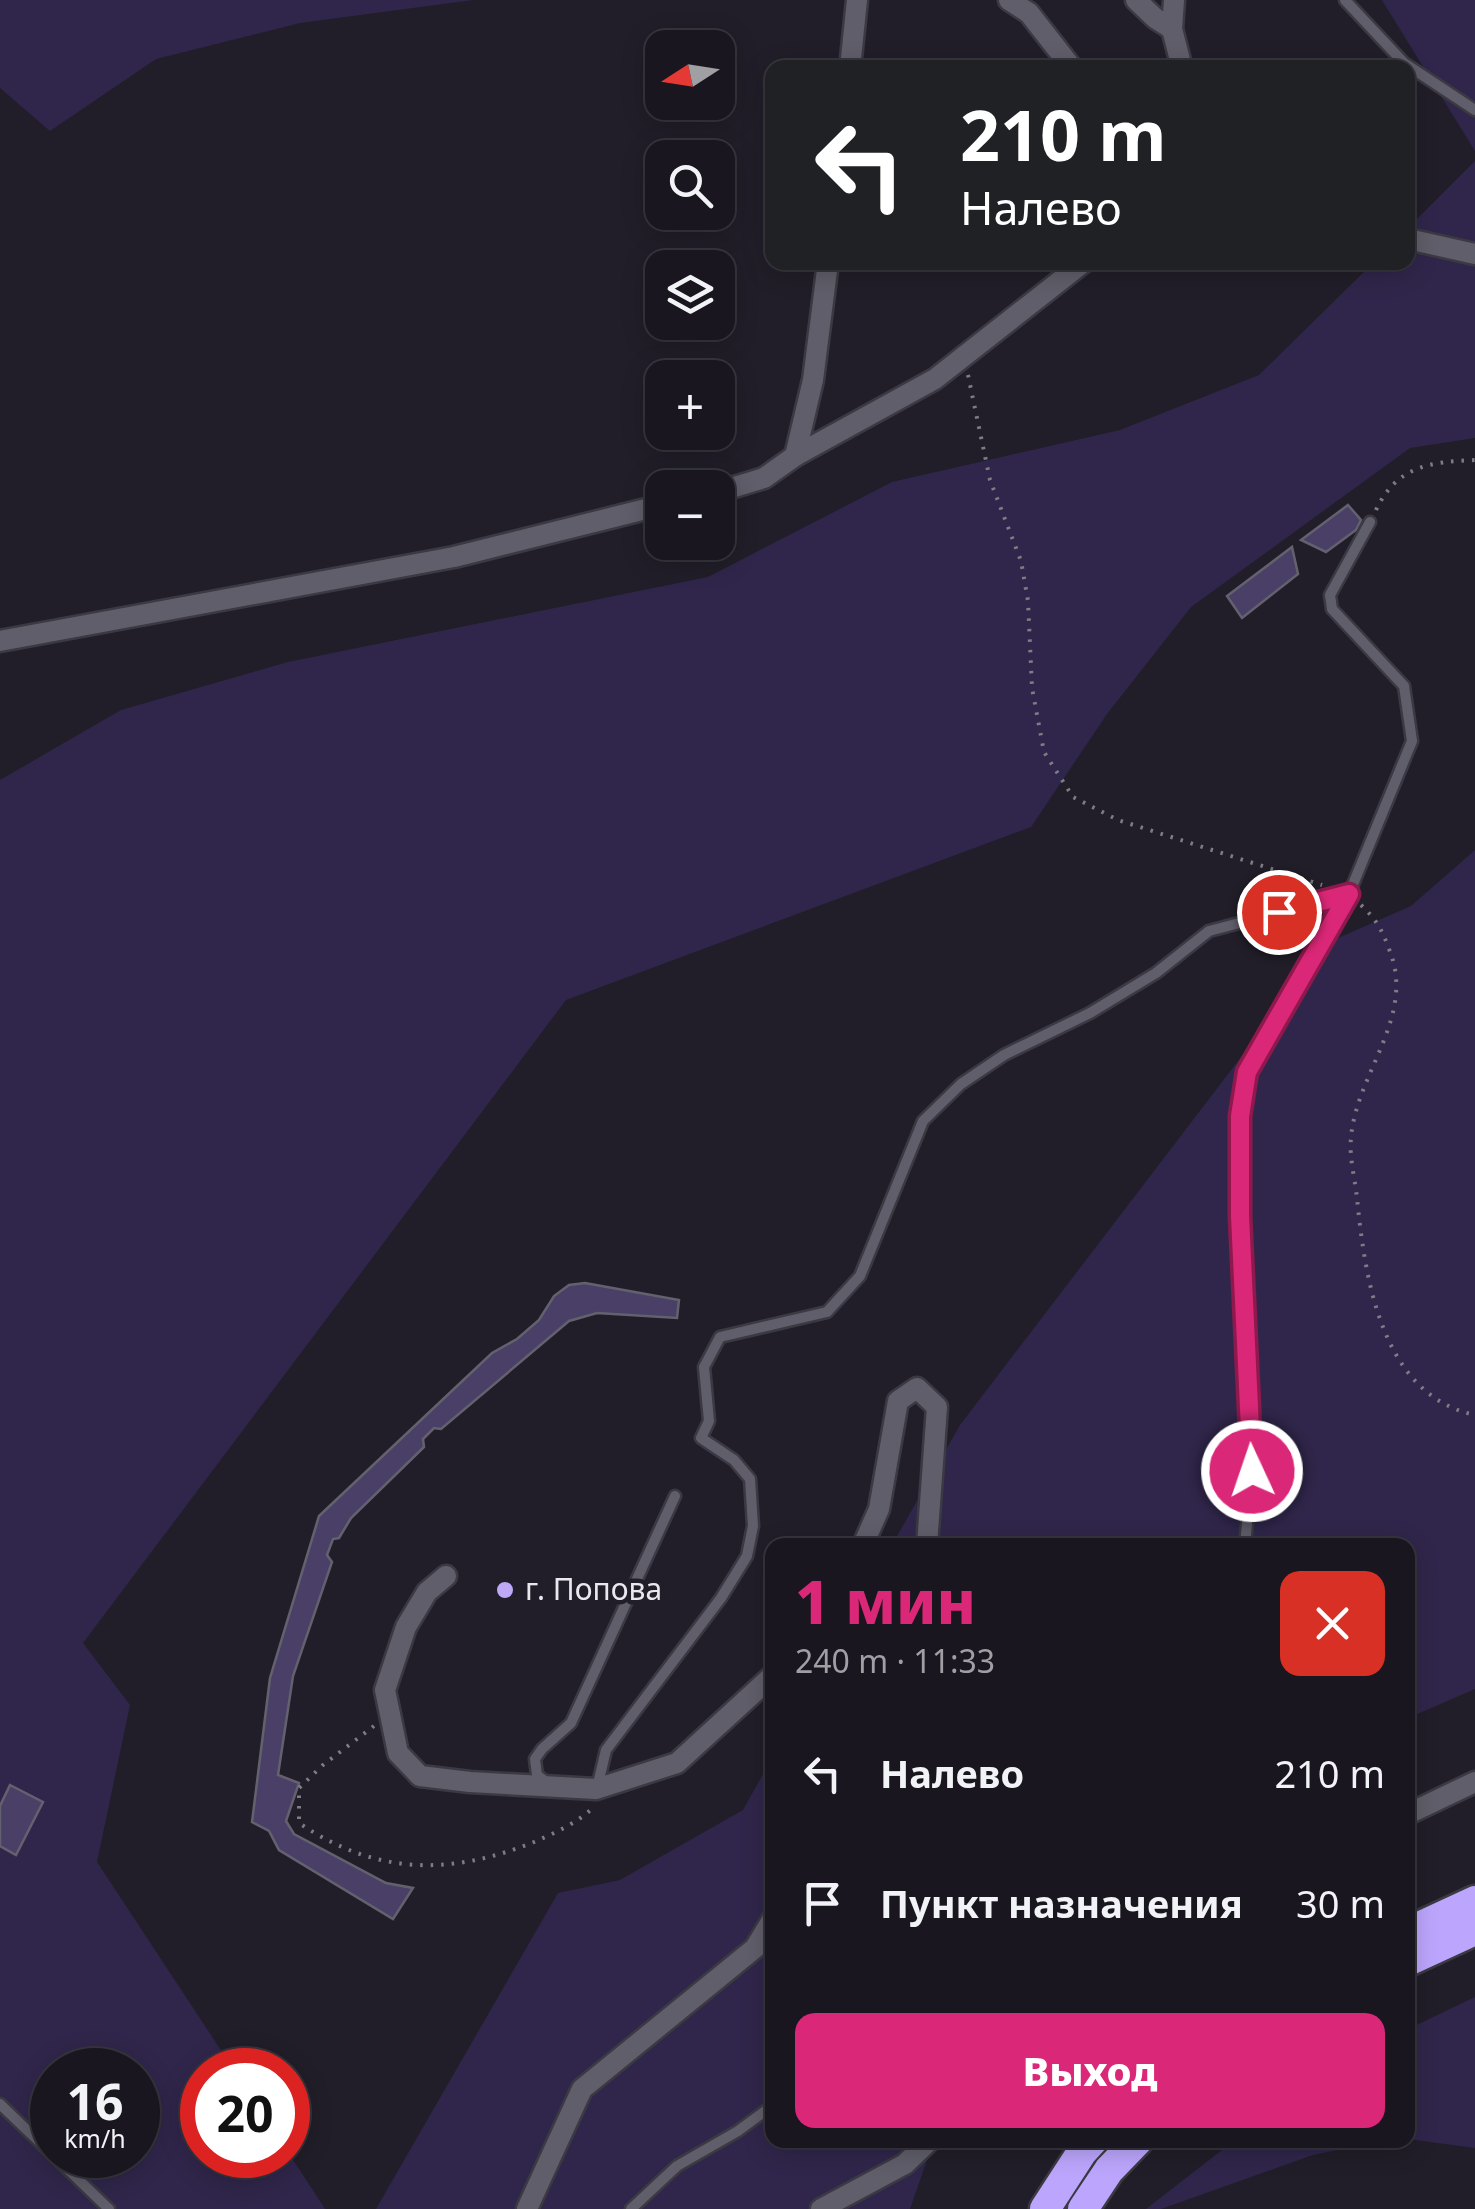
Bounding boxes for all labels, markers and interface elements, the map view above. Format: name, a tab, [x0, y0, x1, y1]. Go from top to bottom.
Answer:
north arrow	[645, 30, 735, 120]
map controls	[645, 30, 735, 560]
text: 210 m	[960, 86, 1167, 182]
icon: left	[795, 100, 925, 230]
button: search	[645, 140, 735, 230]
text: Налево	[960, 177, 1122, 238]
button: layers	[645, 250, 735, 340]
button: +	[645, 360, 735, 450]
button: −	[645, 470, 735, 560]
pin	[1237, 870, 1322, 955]
icon: arrive	[1252, 885, 1307, 940]
position arrow	[1200, 1419, 1304, 1523]
text: 1 мин	[795, 1560, 976, 1642]
place label: г. Попова	[525, 1568, 662, 1609]
button: close	[1280, 1571, 1385, 1676]
marker: г. Попова	[494, 1579, 516, 1601]
text: 240 m · 11:33	[795, 1639, 995, 1682]
icon: left	[795, 1746, 850, 1801]
text: Налево	[880, 1747, 1024, 1799]
text: 210 m	[1274, 1747, 1385, 1799]
icon: arrive	[795, 1876, 850, 1931]
text: Пункт назначения	[880, 1877, 1243, 1929]
text: 30 m	[1296, 1877, 1385, 1929]
button: Выход	[795, 2013, 1385, 2128]
speed limit sign: 20	[180, 2048, 310, 2178]
text: 16	[66, 2067, 124, 2135]
text: km/h	[64, 2121, 126, 2155]

